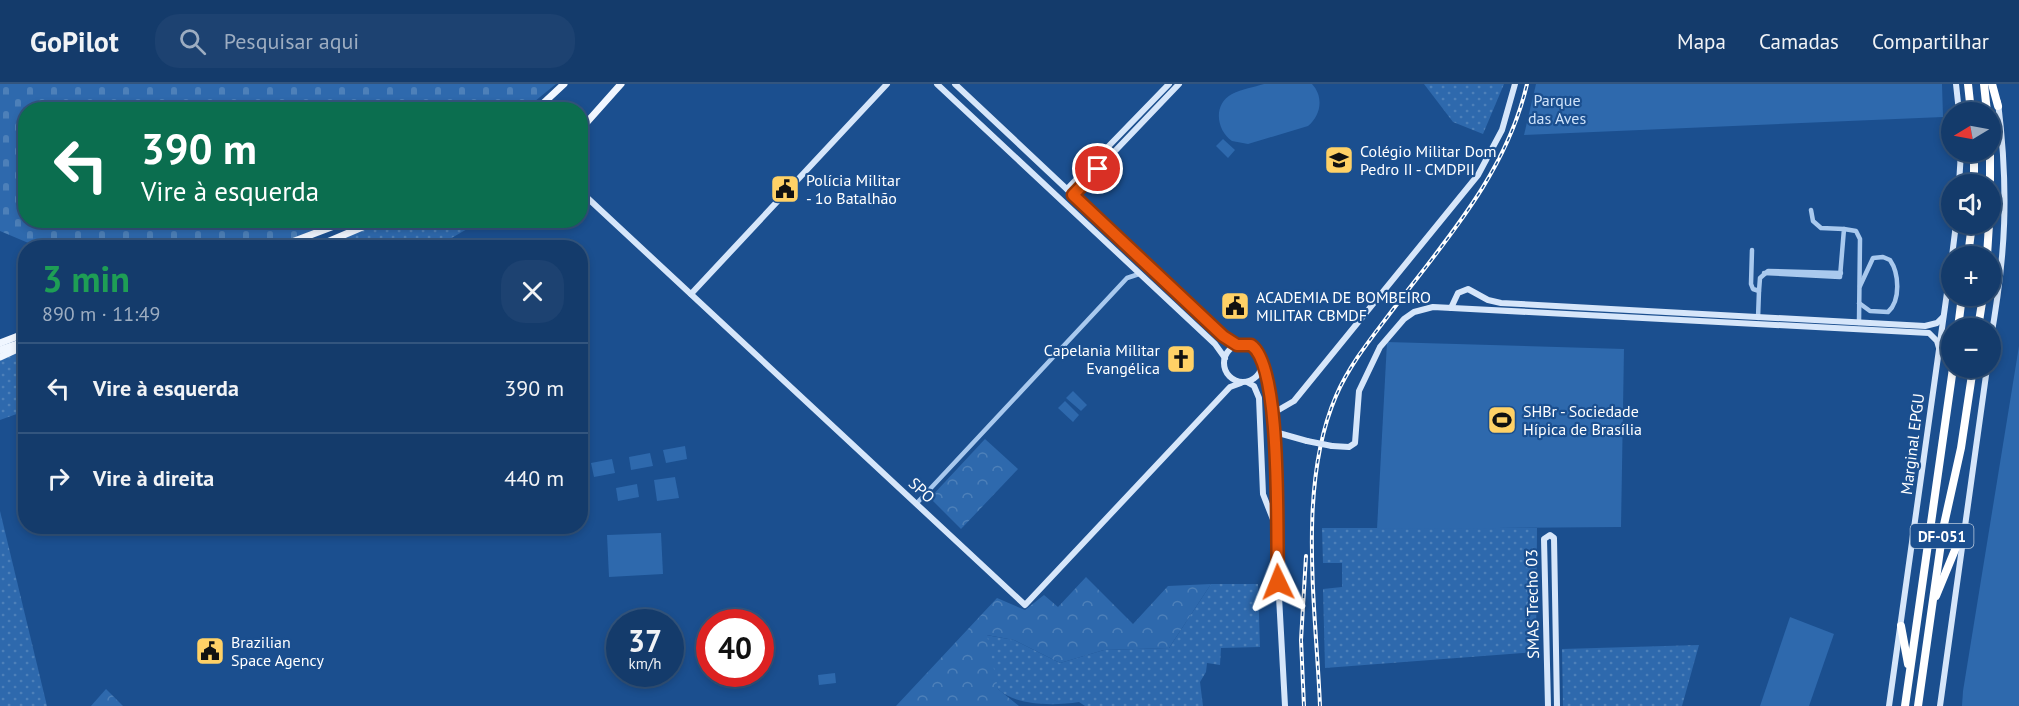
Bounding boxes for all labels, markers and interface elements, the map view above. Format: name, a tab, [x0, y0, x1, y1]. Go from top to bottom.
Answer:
search box	[155, 14, 575, 68]
text: GoPilot	[30, 23, 119, 60]
icon: search	[176, 25, 209, 58]
text: Pesquisar aqui	[224, 27, 359, 55]
text: Mapa	[1677, 28, 1726, 55]
text: Camadas	[1759, 28, 1839, 55]
text: Compartilhar	[1872, 28, 1989, 55]
park label: Parque das Aves	[1528, 90, 1586, 128]
north arrow	[1941, 102, 2001, 162]
map controls	[1941, 102, 2001, 378]
text: 390 m	[141, 121, 257, 176]
icon: left	[42, 126, 120, 204]
place label: Colégio Militar Dom Pedro II - CMDPII	[1360, 141, 1497, 179]
pin	[1072, 143, 1123, 194]
school or university icon: Colégio Militar Dom Pedro II - CMDPII	[1323, 144, 1355, 176]
icon: arrive	[1081, 152, 1114, 185]
place label: Polícia Militar - 1o Batalhão	[806, 170, 901, 208]
public building icon: Polícia Militar - 1o Batalhão	[769, 173, 801, 205]
text: Vire à esquerda	[141, 174, 319, 208]
button: sound	[1941, 174, 2001, 234]
button: +	[1941, 246, 2001, 306]
text: 3 min	[42, 255, 130, 302]
button: close	[501, 260, 564, 323]
place label: ACADEMIA DE BOMBEIRO MILITAR CBMDF	[1256, 287, 1431, 325]
public building icon: ACADEMIA DE BOMBEIRO MILITAR CBMDF	[1219, 290, 1251, 322]
text: 890 m · 11:49	[42, 301, 160, 327]
button: −	[1941, 318, 2001, 378]
place label: Capelania Militar Evangélica	[1044, 340, 1161, 378]
church icon: Capelania Militar Evangélica	[1165, 343, 1197, 375]
icon: left	[42, 372, 75, 405]
text: Vire à esquerda	[93, 374, 239, 402]
text: 390 m	[504, 374, 564, 402]
street label: Marginal EPGU	[1896, 392, 1928, 496]
place label: SHBr - Sociedade Hípica de Brasília	[1523, 401, 1642, 439]
sports icon: SHBr - Sociedade Hípica de Brasília	[1486, 404, 1518, 436]
icon: right	[42, 462, 75, 495]
text: Vire à direita	[93, 464, 214, 492]
text: 440 m	[504, 464, 564, 492]
street label: SPO	[905, 473, 939, 507]
road number: DF-051	[1910, 524, 1974, 548]
street label: SMAS Trecho 03	[1521, 549, 1543, 659]
position arrow	[1246, 550, 1310, 614]
speed limit sign: 40	[696, 609, 774, 687]
text: 37	[628, 621, 662, 660]
place label: Brazilian Space Agency	[231, 632, 324, 670]
public building icon: Brazilian Space Agency	[194, 635, 226, 667]
text: km/h	[629, 654, 661, 673]

